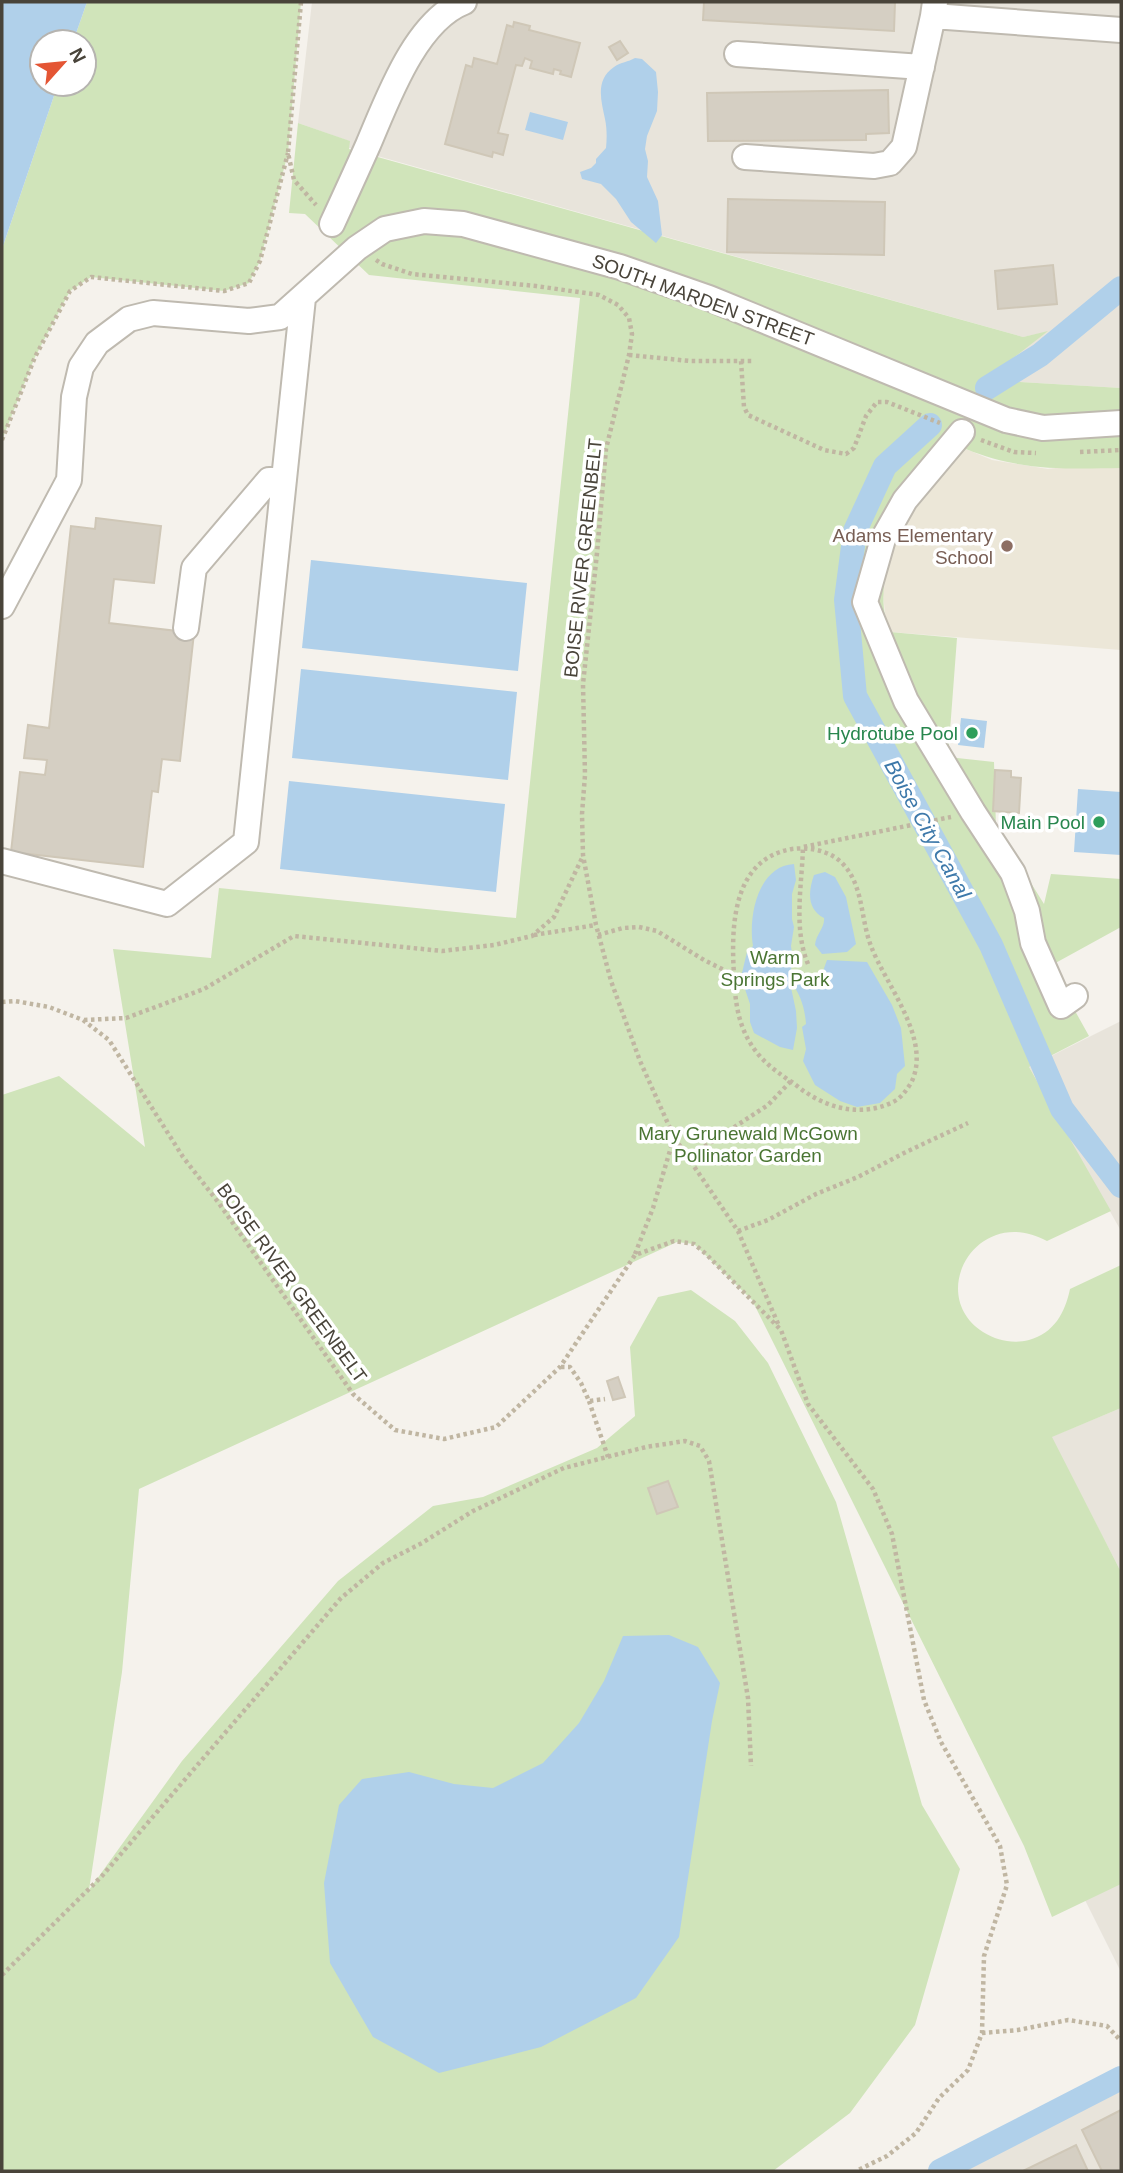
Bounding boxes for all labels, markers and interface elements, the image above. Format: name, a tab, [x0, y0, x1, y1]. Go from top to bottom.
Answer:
north arrow	[28, 28, 98, 98]
text: N	[65, 45, 90, 66]
street label: SOUTH MARDEN STREET	[589, 250, 817, 350]
street label: BOISE RIVER GREENBELT	[560, 437, 606, 679]
place label: Adams Elementary School	[832, 525, 993, 568]
marker: Adams Elementary School	[999, 538, 1015, 554]
place label: Hydrotube Pool	[827, 723, 958, 744]
marker: Hydrotube Pool	[964, 725, 980, 741]
water label: Boise City Canal	[880, 756, 976, 904]
place label: Main Pool	[1001, 812, 1085, 833]
marker: Main Pool	[1091, 814, 1107, 830]
park label: Warm Springs Park	[721, 947, 830, 990]
park label: Mary Grunewald McGown Pollinator Garden	[638, 1123, 858, 1166]
street label: BOISE RIVER GREENBELT	[213, 1180, 371, 1387]

